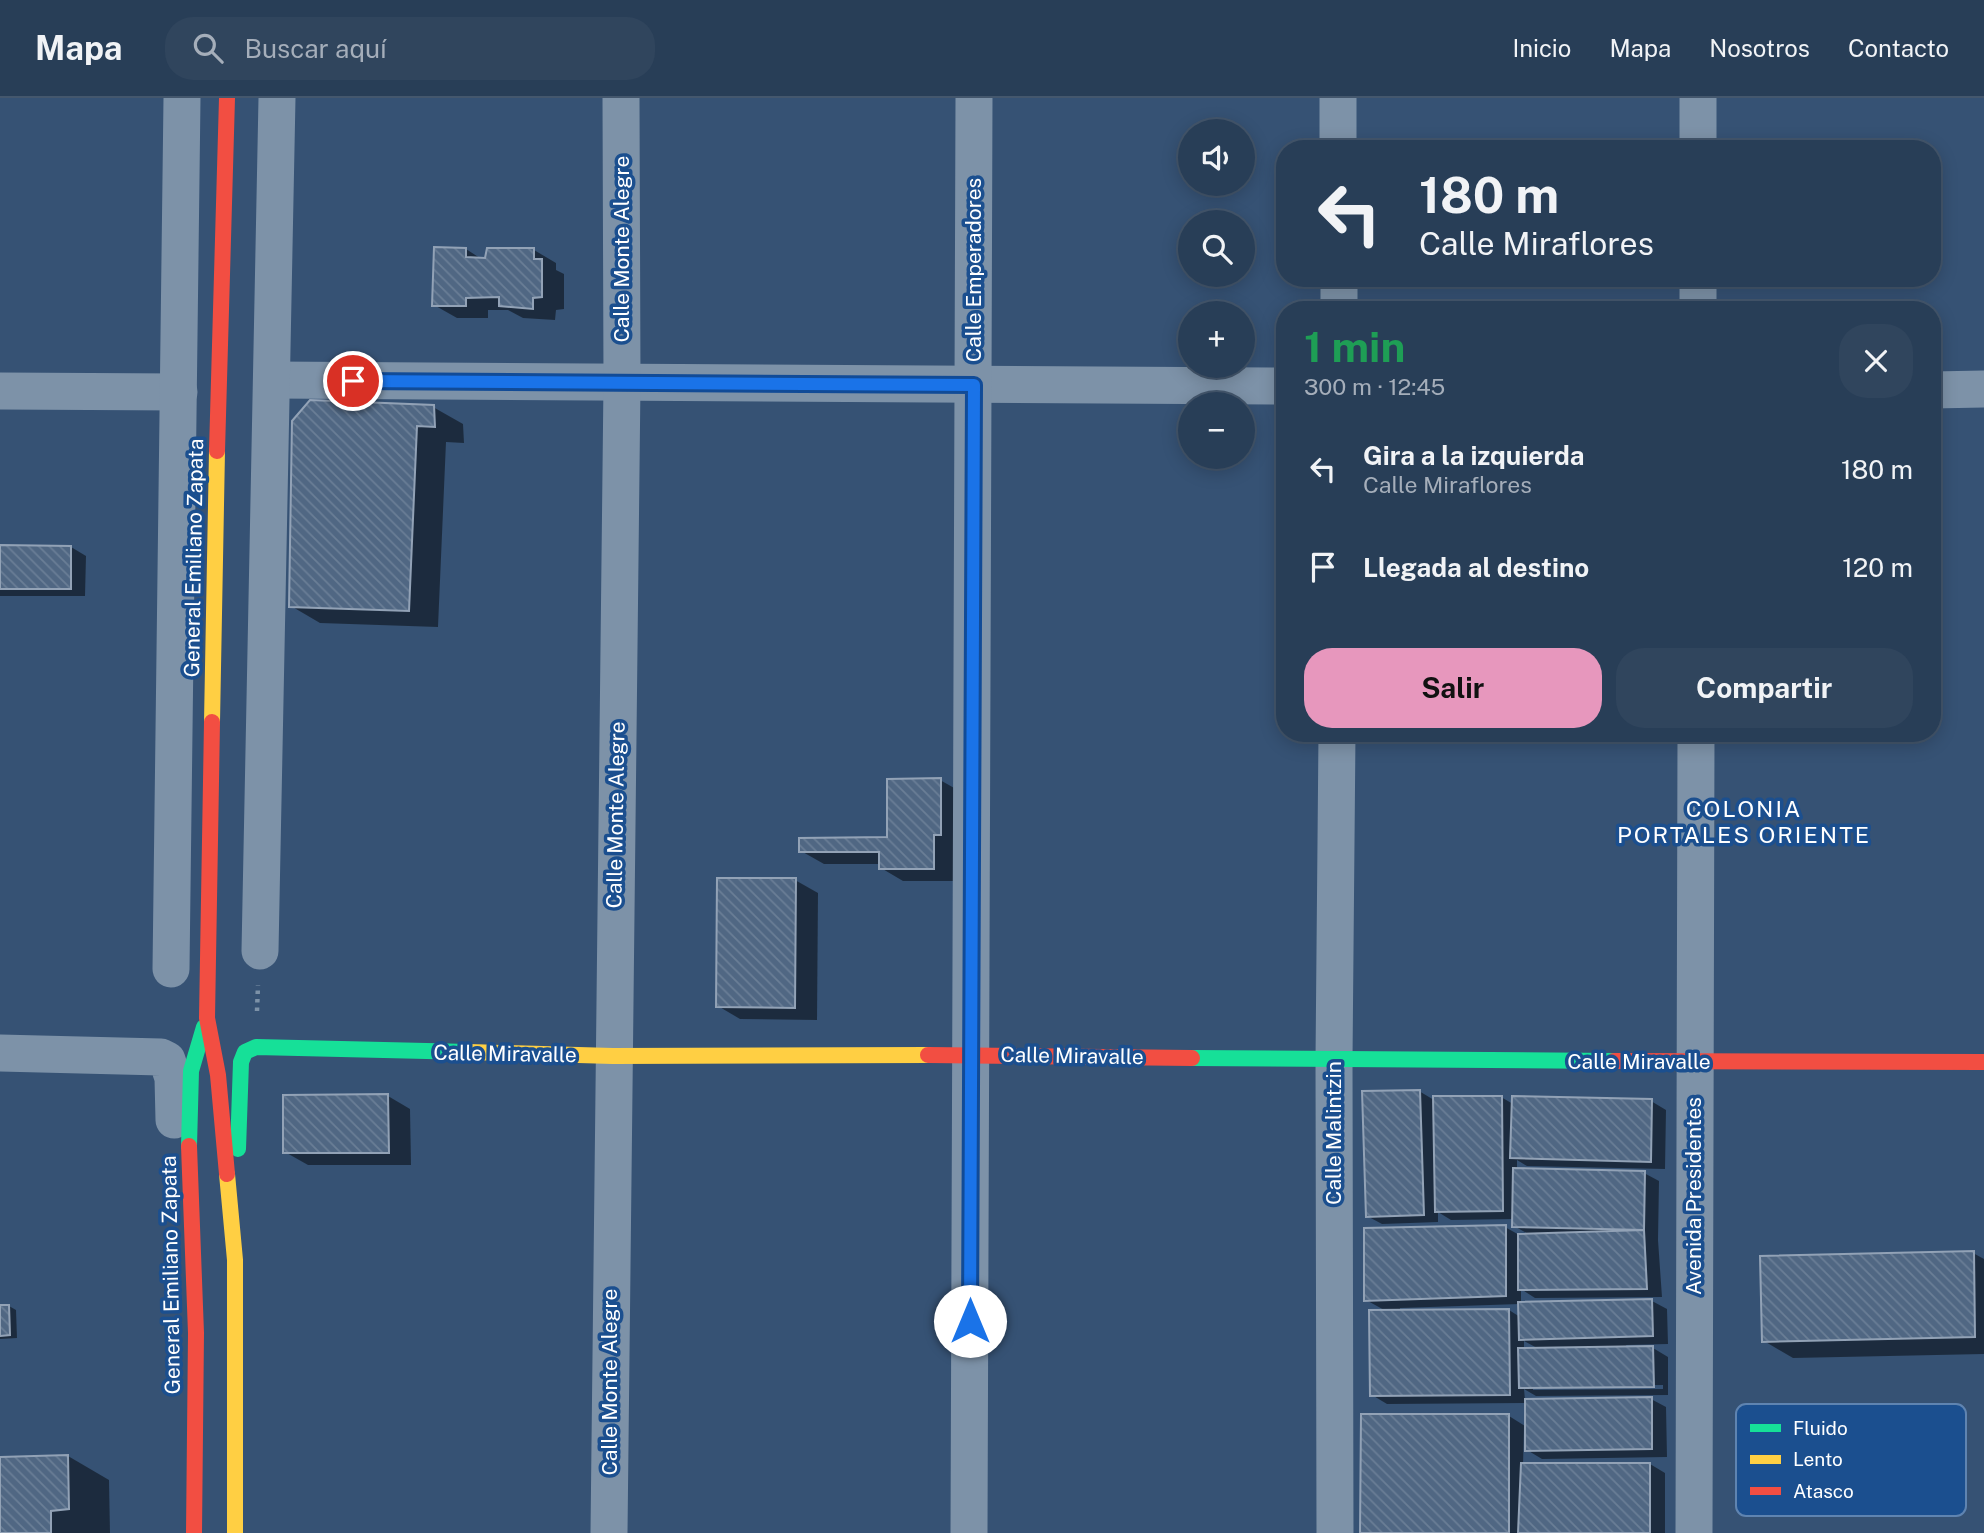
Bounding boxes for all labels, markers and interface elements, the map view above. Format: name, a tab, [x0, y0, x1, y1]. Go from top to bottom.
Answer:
search box	[165, 17, 655, 80]
text: Mapa	[35, 29, 123, 67]
icon: search	[189, 29, 227, 67]
text: Buscar aquí	[245, 33, 386, 64]
text: Inicio	[1512, 34, 1571, 62]
text: Mapa	[1609, 34, 1671, 62]
text: Nosotros	[1709, 34, 1810, 62]
text: Contacto	[1848, 34, 1949, 62]
map controls	[1178, 119, 1255, 469]
button: sound	[1178, 119, 1255, 196]
street label: Calle Monte Alegre	[609, 156, 634, 343]
text: 180 m	[1419, 166, 1559, 224]
icon: left	[1304, 168, 1395, 259]
street label: Calle Emperadores	[961, 178, 986, 362]
button: search	[1178, 210, 1255, 287]
text: Calle Miraflores	[1419, 225, 1654, 262]
button: +	[1178, 301, 1255, 378]
text: 1 min	[1304, 322, 1405, 371]
button: close	[1839, 324, 1913, 398]
pin	[323, 351, 383, 411]
icon: arrive	[334, 362, 372, 400]
text: 300 m · 12:45	[1304, 373, 1445, 400]
button: −	[1178, 392, 1255, 469]
street label: General Emiliano Zapata	[179, 438, 208, 678]
text: Gira a la izquierda	[1363, 440, 1585, 471]
icon: left	[1304, 450, 1342, 488]
text: 180 m	[1841, 454, 1913, 485]
text: Calle Miraflores	[1363, 471, 1532, 498]
icon: arrive	[1304, 548, 1342, 586]
text: Llegada al destino	[1363, 552, 1589, 583]
text: 120 m	[1842, 552, 1913, 583]
button: Salir	[1304, 648, 1602, 728]
button: Compartir	[1616, 648, 1913, 728]
street label: Calle Monte Alegre	[601, 721, 630, 909]
district label: COLONIA PORTALES ORIENTE	[1617, 795, 1871, 848]
street label: Calle Miravalle	[433, 1040, 577, 1067]
street label: Calle Miravalle	[1000, 1042, 1144, 1069]
street label: Calle Miravalle	[1567, 1049, 1711, 1074]
street label: Calle Malintzin	[1321, 1061, 1346, 1205]
street label: Avenida Presidentes	[1681, 1097, 1706, 1295]
street label: General Emiliano Zapata	[156, 1155, 185, 1395]
position arrow	[933, 1284, 1007, 1358]
street label: Calle Monte Alegre	[597, 1289, 622, 1476]
legend	[1736, 1404, 1966, 1516]
text: Fluido	[1793, 1417, 1848, 1439]
text: Lento	[1793, 1448, 1843, 1470]
text: Atasco	[1793, 1480, 1854, 1502]

